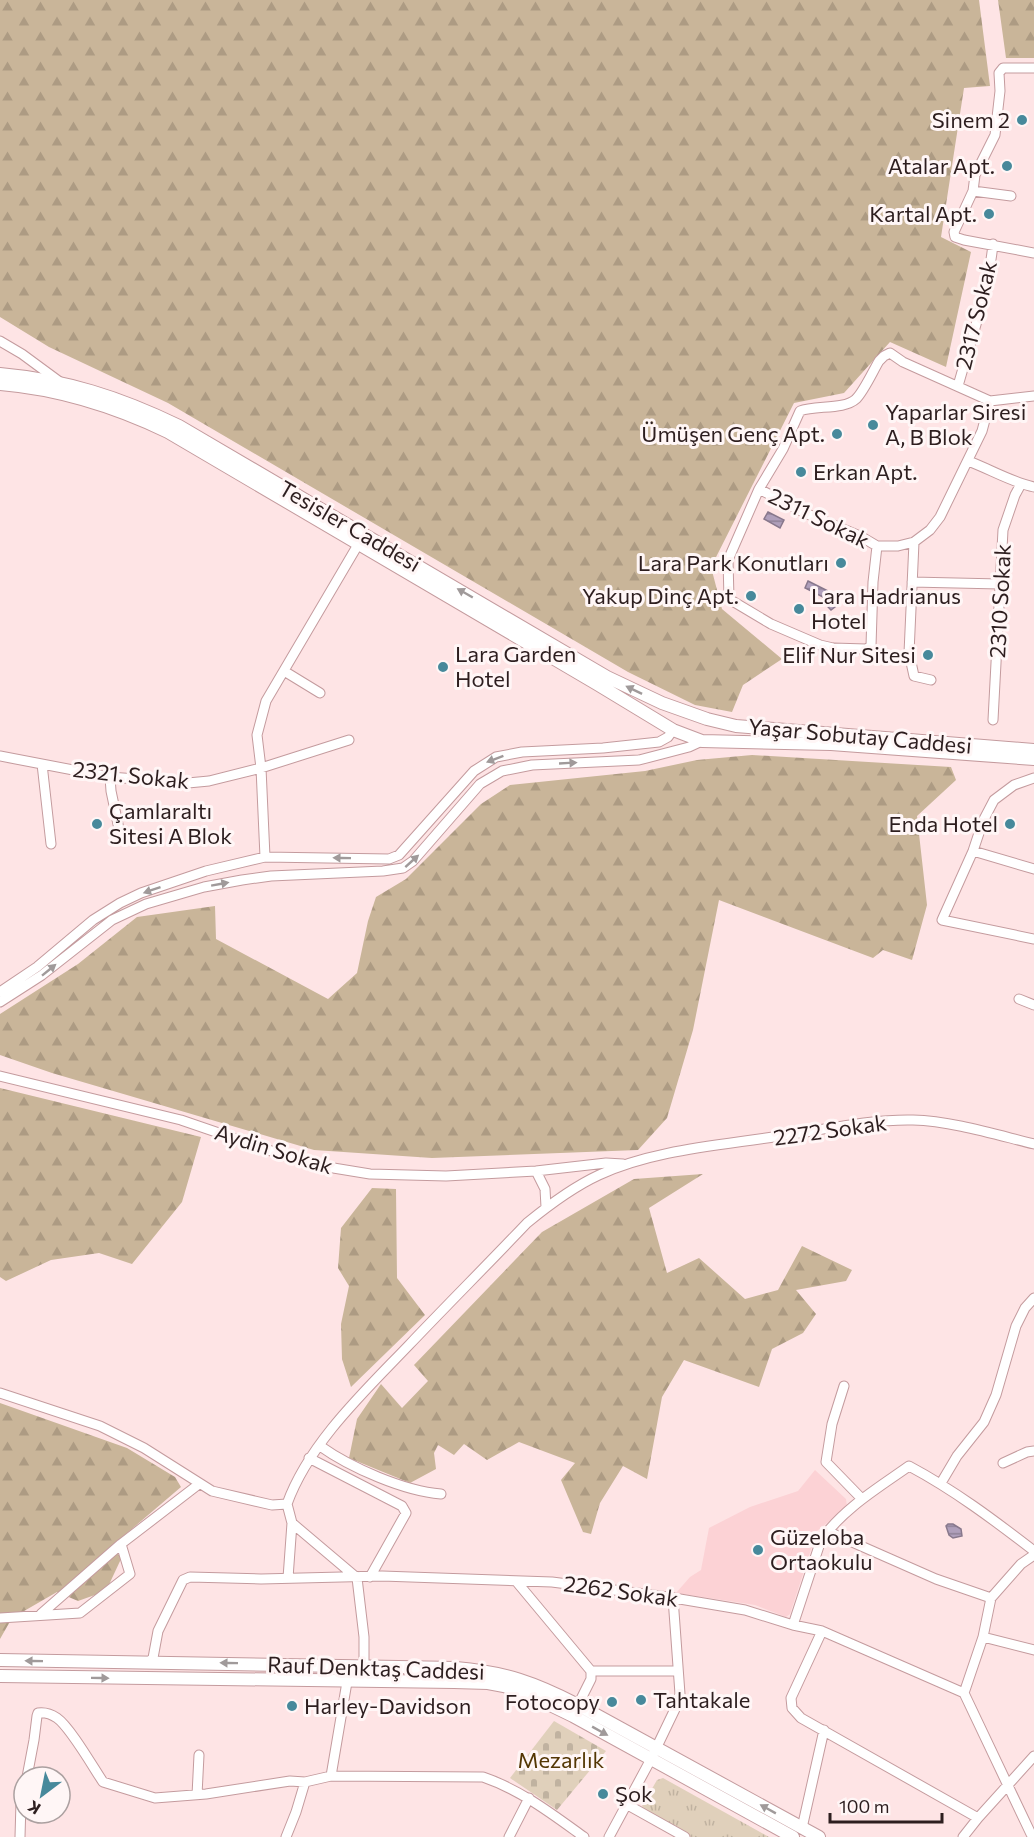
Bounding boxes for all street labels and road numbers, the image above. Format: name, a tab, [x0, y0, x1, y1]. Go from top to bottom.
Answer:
street label: 2317 Sokak	[949, 258, 1002, 372]
street label: Tesisler Caddesi	[275, 474, 426, 577]
street label: 2311 Sokak	[764, 481, 874, 554]
street label: 2310 Sokak	[983, 543, 1016, 659]
street label: Yaşar Sobutay Caddesi	[747, 712, 973, 759]
street label: 2321. Sokak	[71, 755, 191, 794]
street label: 2272 Sokak	[772, 1108, 888, 1151]
street label: Aydin Sokak	[212, 1118, 337, 1179]
street label: 2262 Sokak	[562, 1569, 680, 1612]
street label: Rauf Denktaş Caddesi	[267, 1650, 485, 1685]

